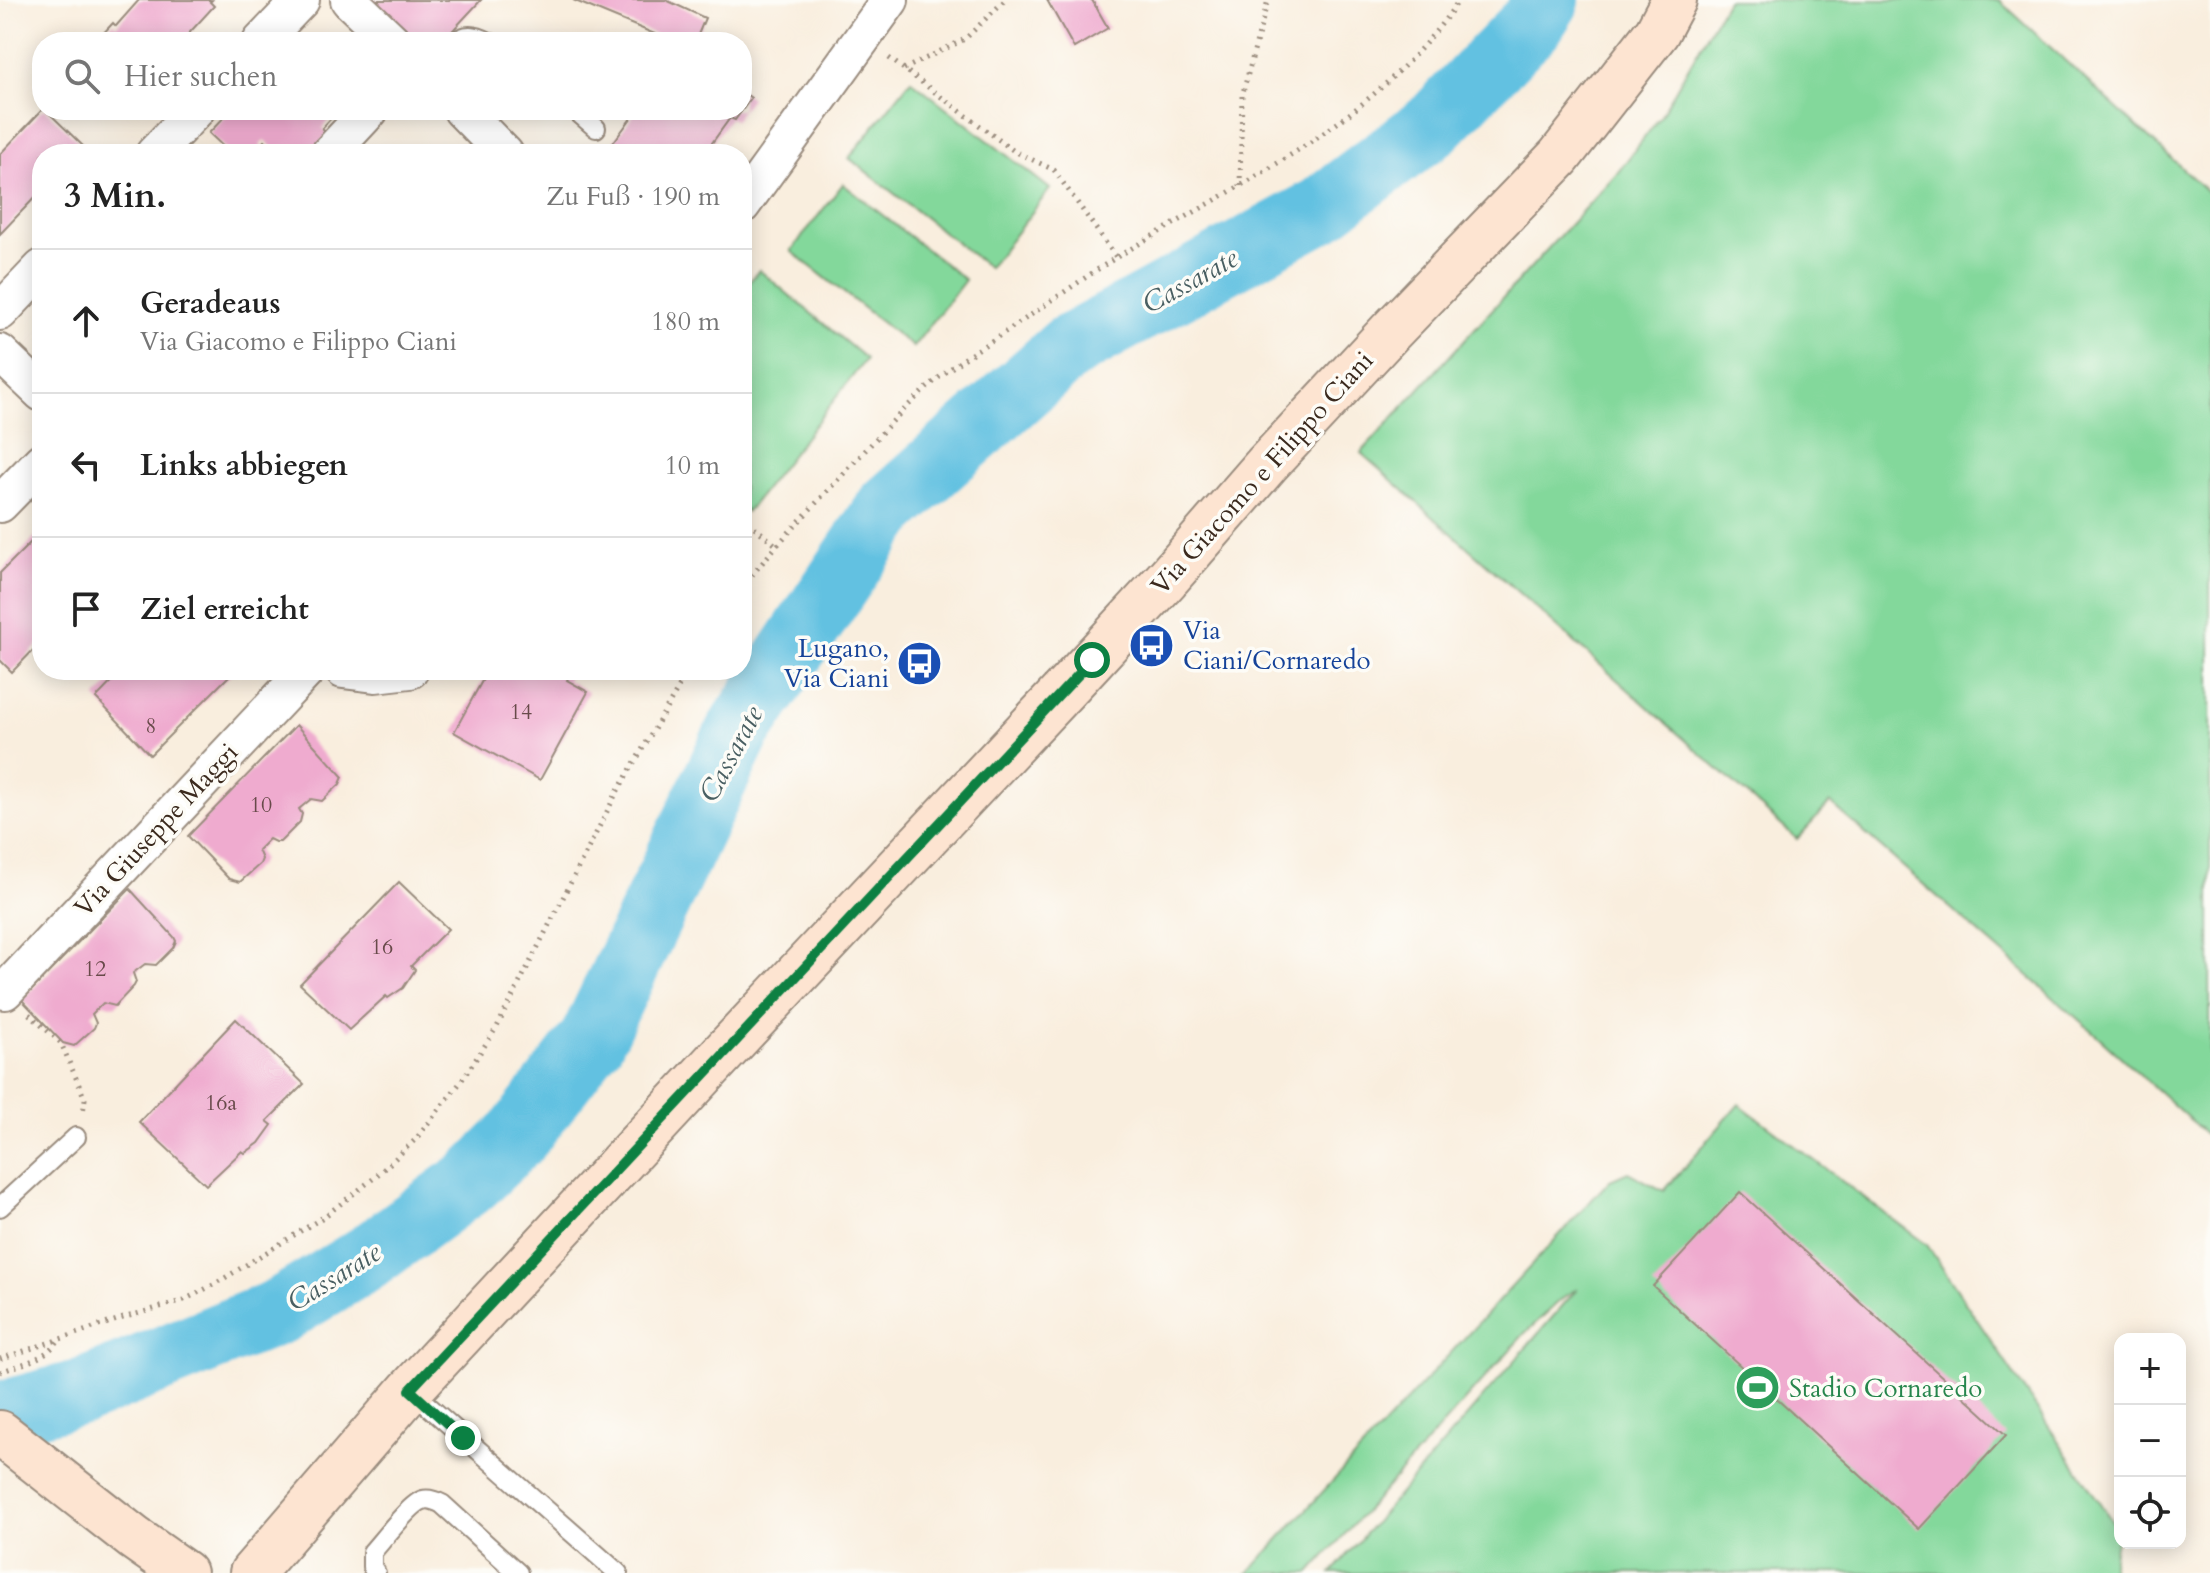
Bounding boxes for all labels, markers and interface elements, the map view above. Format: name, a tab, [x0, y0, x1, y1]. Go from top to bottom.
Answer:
search box	[32, 32, 752, 120]
icon: search	[60, 54, 104, 98]
text: Hier suchen	[124, 56, 277, 97]
text: 3 Min.	[64, 173, 166, 219]
text: Zu Fuß · 190 m	[546, 179, 720, 214]
water label: Cassarate	[1135, 239, 1245, 323]
text: Geradeaus	[140, 283, 281, 324]
icon: ahead	[64, 299, 108, 343]
text: 180 m	[651, 304, 720, 339]
text: Via Giacomo e Filippo Ciani	[140, 324, 457, 359]
street label: Via Giacomo e Filippo Ciani	[1143, 344, 1381, 602]
icon: left	[64, 443, 108, 487]
text: Links abbiegen	[140, 445, 348, 486]
text: 10 m	[664, 448, 720, 483]
icon: arrive	[64, 587, 108, 631]
text: Ziel erreicht	[140, 589, 309, 630]
place label: Via Ciani/Cornaredo	[1183, 613, 1371, 678]
bus stop icon: Via Ciani/Cornaredo	[1128, 621, 1176, 669]
place label: Lugano, Via Ciani	[784, 631, 889, 696]
bus stop icon: Lugano, Via Ciani	[896, 639, 944, 687]
route start	[1074, 642, 1110, 678]
house number: 14	[510, 697, 532, 727]
water label: Cassarate	[690, 699, 772, 809]
house number: 8	[145, 711, 157, 741]
street label: Via Giuseppe Maggi	[66, 735, 246, 925]
house number: 10	[250, 790, 272, 820]
house number: 16	[371, 932, 393, 962]
house number: 12	[84, 954, 106, 984]
house number: 16a	[205, 1088, 238, 1118]
water label: Cassarate	[280, 1233, 388, 1321]
map controls	[2114, 1333, 2186, 1549]
button: +	[2114, 1333, 2186, 1405]
sports icon: Stadio Cornaredo	[1734, 1364, 1782, 1412]
place label: Stadio Cornaredo	[1789, 1371, 1982, 1406]
button: −	[2114, 1405, 2186, 1477]
route end	[445, 1420, 481, 1456]
button: locate	[2114, 1477, 2186, 1549]

